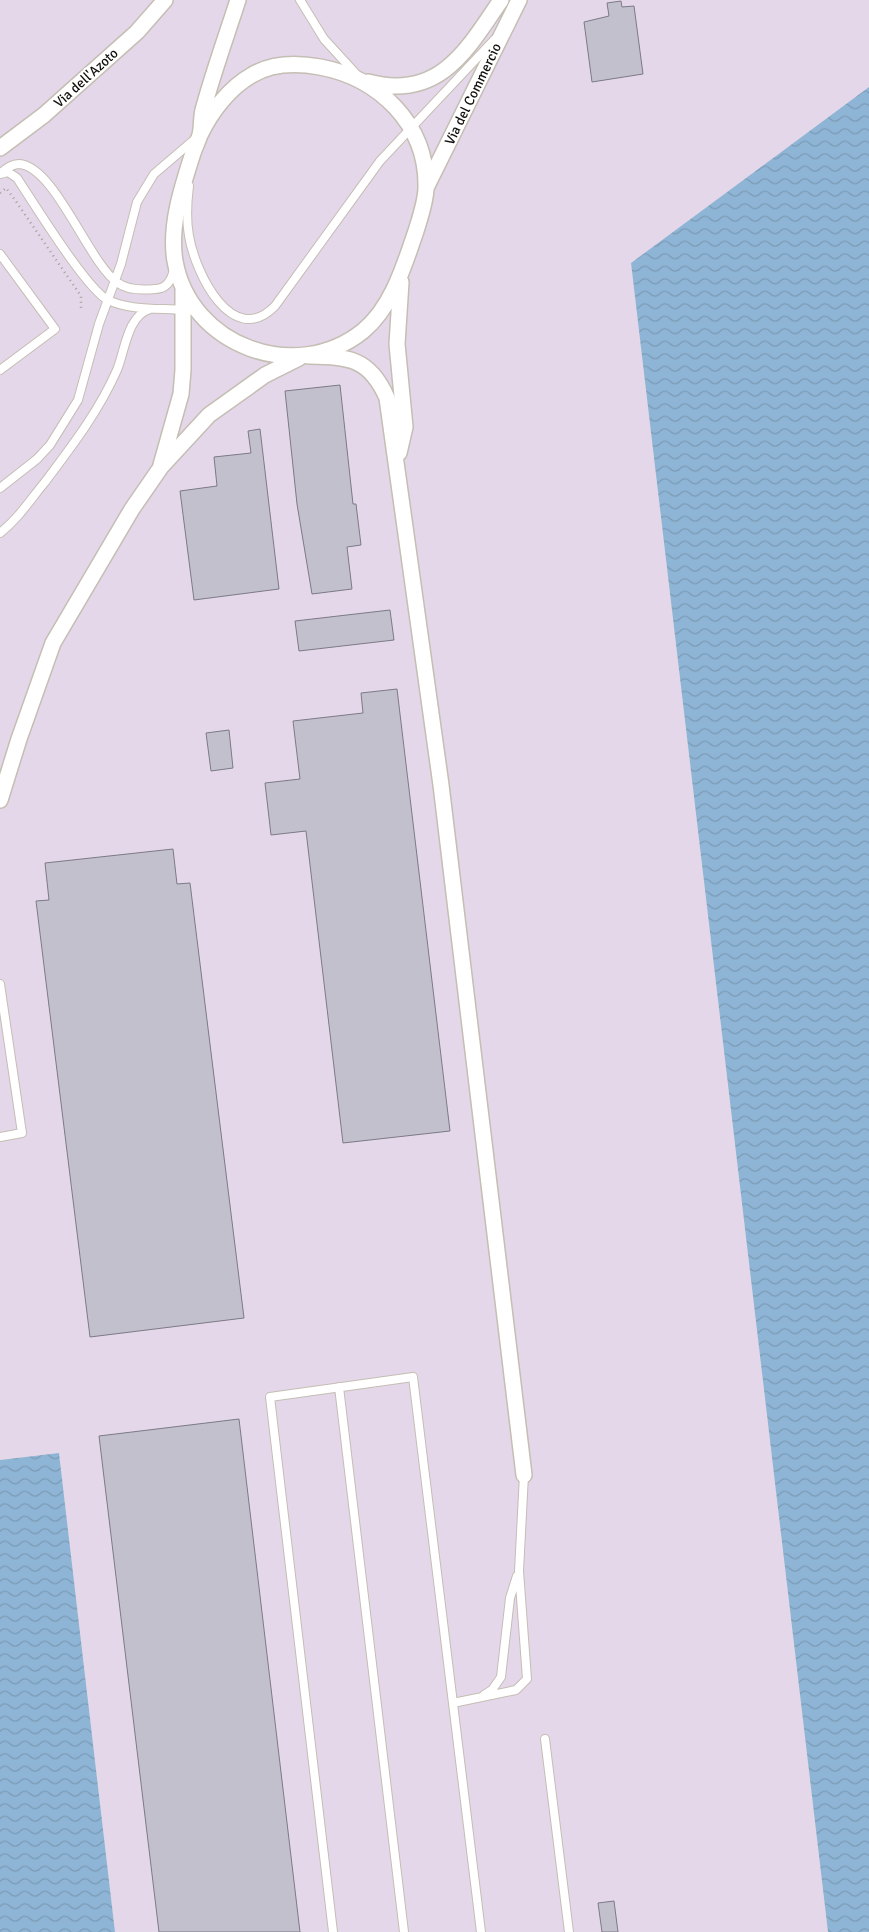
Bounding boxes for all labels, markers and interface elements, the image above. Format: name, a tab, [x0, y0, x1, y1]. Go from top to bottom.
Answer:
street label: Via del Commercio	[441, 40, 505, 148]
street label: Via dell'Azoto	[50, 45, 122, 111]

